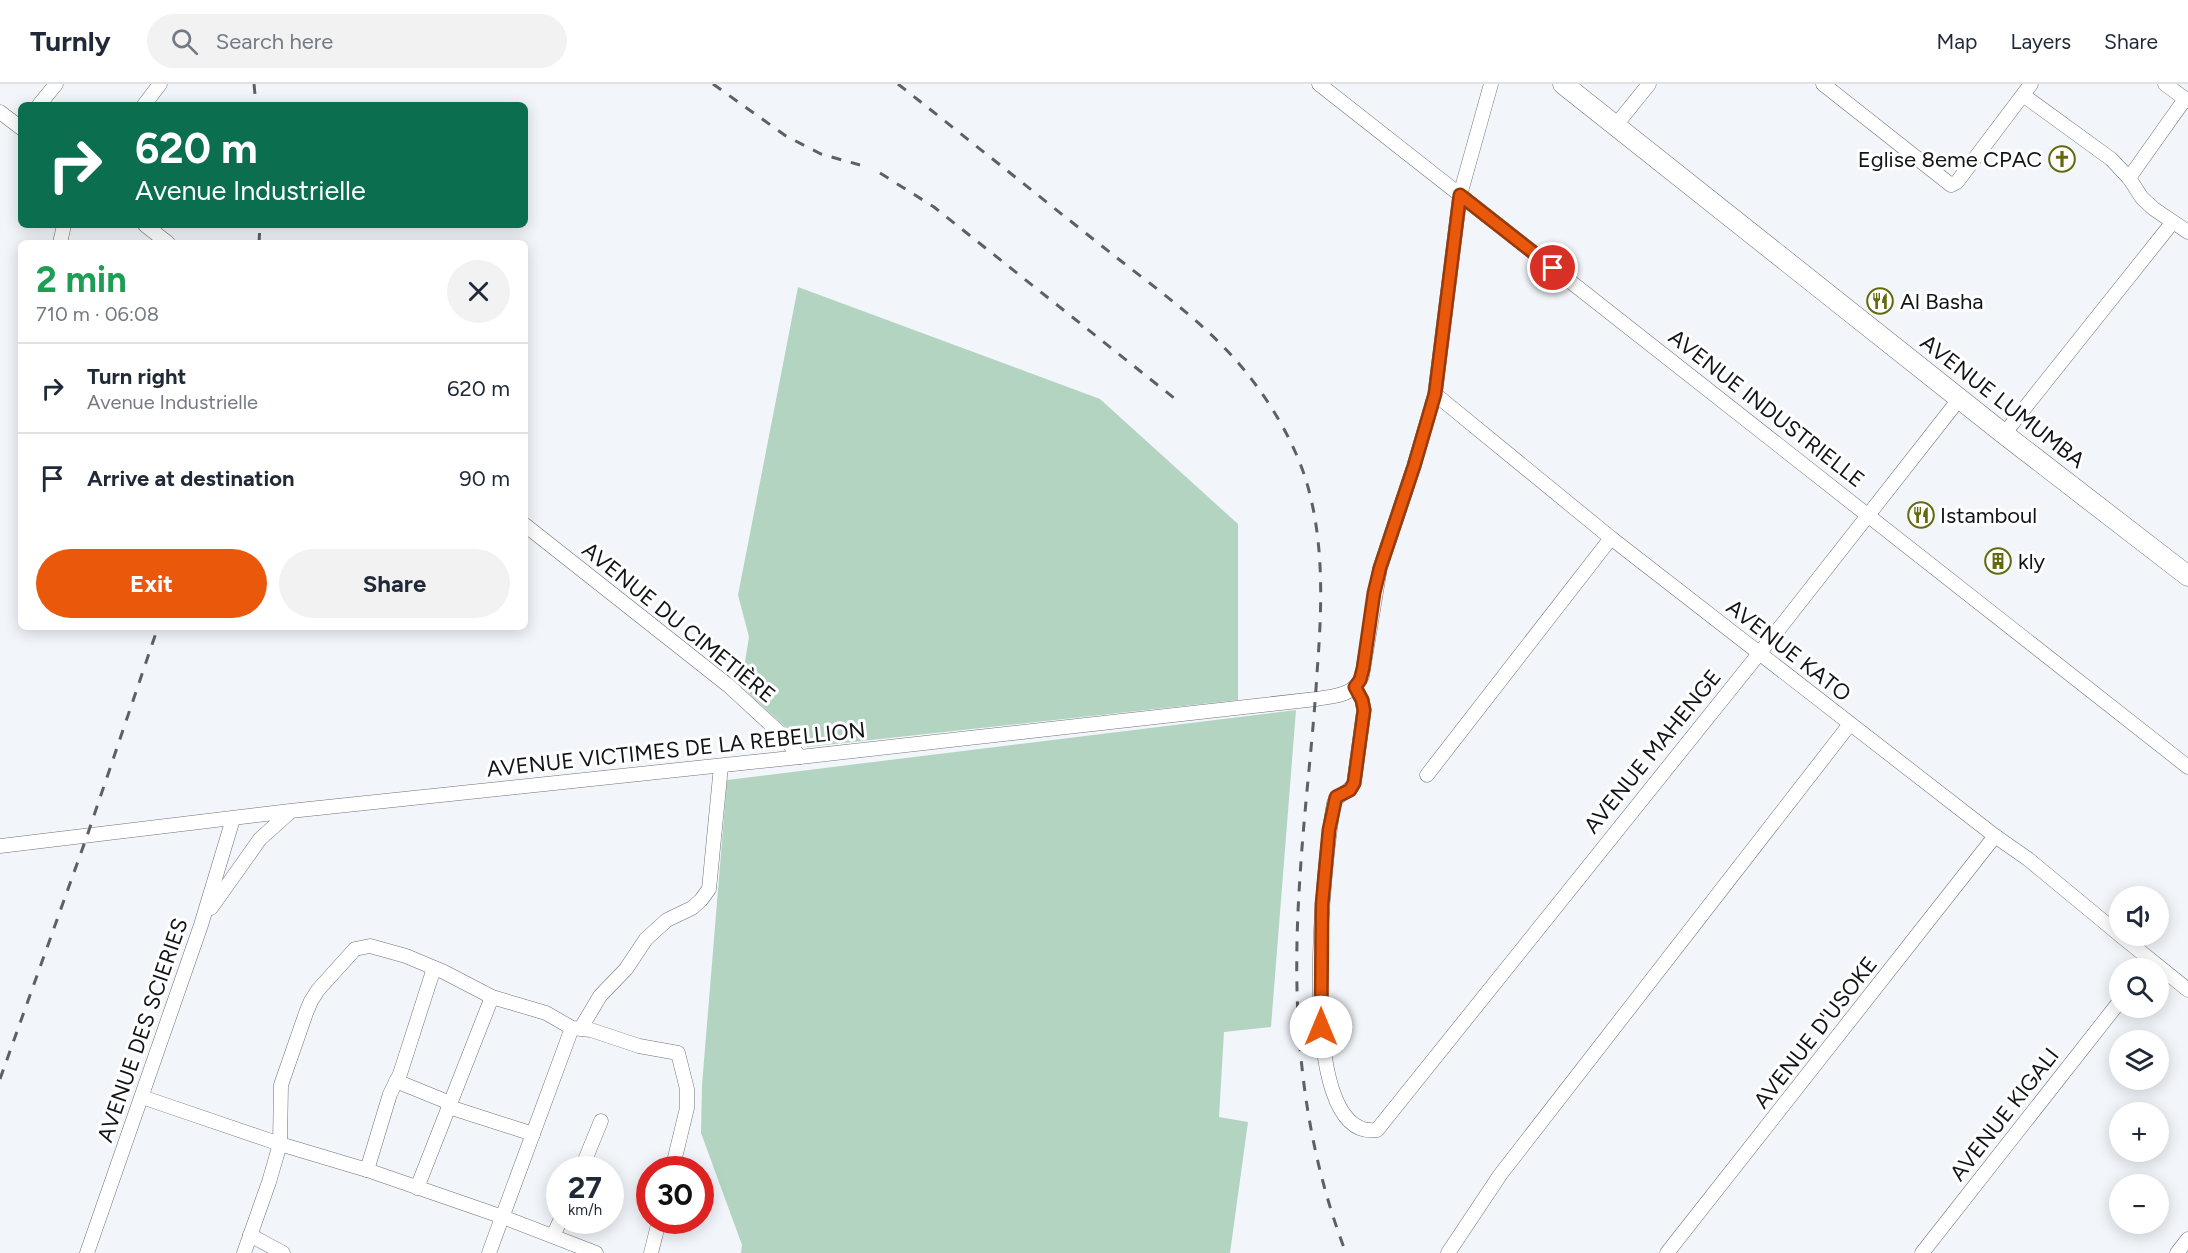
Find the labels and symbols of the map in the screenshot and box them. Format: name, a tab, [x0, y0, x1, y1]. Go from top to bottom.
church icon: Eglise 8eme CPAC	[2047, 144, 2077, 174]
place label: Eglise 8eme CPAC	[1858, 146, 2042, 173]
pin	[1527, 242, 1578, 293]
restaurant icon: Al Basha	[1865, 286, 1895, 316]
place label: Al Basha	[1900, 288, 1984, 315]
street label: AVENUE INDUSTRIELLE	[1663, 323, 1870, 493]
street label: AVENUE LUMUMBA	[1915, 329, 2090, 474]
restaurant icon: Istamboul	[1906, 500, 1936, 530]
place label: Istamboul	[1940, 502, 2037, 529]
street label: AVENUE DU CIMETIÈRE	[577, 536, 781, 709]
building icon: kly	[1983, 546, 2013, 576]
place label: kly	[2018, 548, 2046, 575]
street label: AVENUE KATO	[1721, 593, 1856, 707]
street label: AVENUE MAHENGE	[1578, 664, 1727, 839]
street label: AVENUE VICTIMES DE LA REBELLION	[485, 716, 867, 783]
street label: AVENUE DES SCIERIES	[91, 915, 193, 1146]
street label: AVENUE D'USOKE	[1748, 951, 1883, 1114]
position arrow	[1289, 995, 1353, 1059]
street label: AVENUE KIGALI	[1944, 1042, 2065, 1186]
speed limit sign: 30	[636, 1156, 714, 1234]

